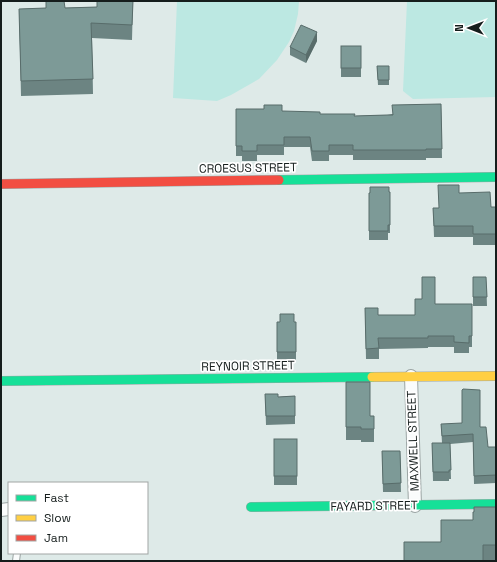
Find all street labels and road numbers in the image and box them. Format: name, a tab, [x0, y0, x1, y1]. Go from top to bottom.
street label: CROESUS STREET	[199, 159, 297, 177]
street label: REYNOIR STREET	[201, 357, 295, 375]
street label: MAXWELL STREET	[403, 390, 423, 492]
street label: FAYARD STREET	[330, 497, 418, 515]

